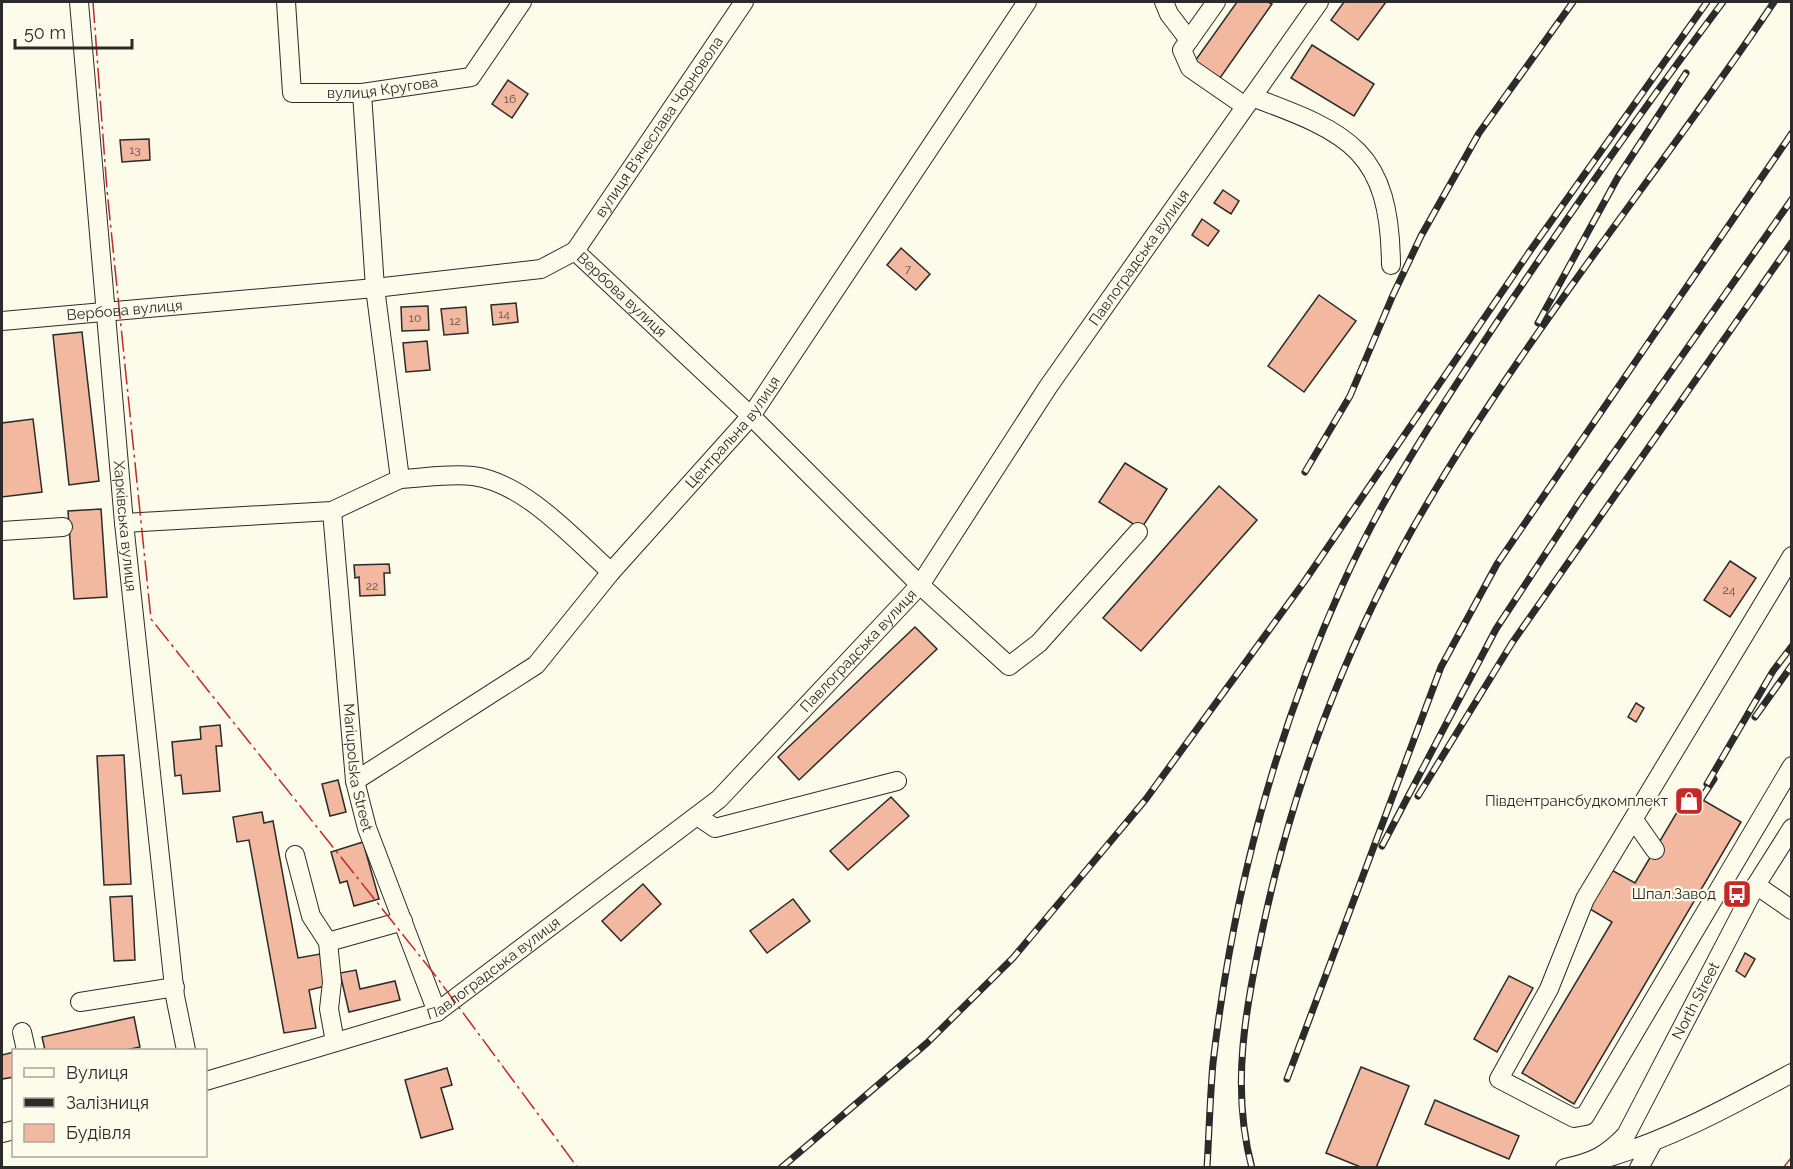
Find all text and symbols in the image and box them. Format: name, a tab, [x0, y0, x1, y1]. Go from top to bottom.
scale bar	[15, 12, 132, 50]
text: 50 m	[24, 22, 66, 43]
street label: вулиця В'ячеслава Чорновола	[591, 33, 727, 221]
street label: вулиця Кругова	[327, 73, 439, 102]
house number: 16	[504, 92, 516, 106]
house number: 13	[129, 143, 141, 157]
street label: Павлоградська вулиця	[1085, 186, 1193, 329]
street label: Вербова вулиця	[573, 248, 670, 341]
house number: 7	[905, 262, 912, 276]
street label: Вербова вулиця	[66, 296, 183, 324]
house number: 14	[498, 307, 510, 321]
house number: 10	[409, 311, 421, 325]
house number: 12	[449, 314, 461, 328]
street label: Центральна вулиця	[682, 373, 784, 492]
street label: Харківська вулиця	[110, 460, 140, 592]
house number: 22	[366, 579, 378, 593]
house number: 24	[1723, 583, 1736, 597]
street label: Павлоградська вулиця	[796, 585, 920, 716]
street label: Mariupolska Street	[339, 703, 377, 834]
shop icon: Південтрансбудкомплект	[1673, 785, 1705, 817]
place label: Південтрансбудкомплект	[1485, 792, 1668, 810]
bus stop icon: Шпал.Завод	[1721, 878, 1753, 910]
place label: Шпал.Завод	[1632, 885, 1716, 903]
street label: Павлоградська вулиця	[425, 913, 564, 1024]
street label: North Street	[1668, 959, 1723, 1043]
legend	[12, 1049, 207, 1157]
text: Вулиця	[66, 1062, 128, 1083]
text: Залізниця	[66, 1092, 149, 1113]
text: Будівля	[66, 1122, 131, 1143]

